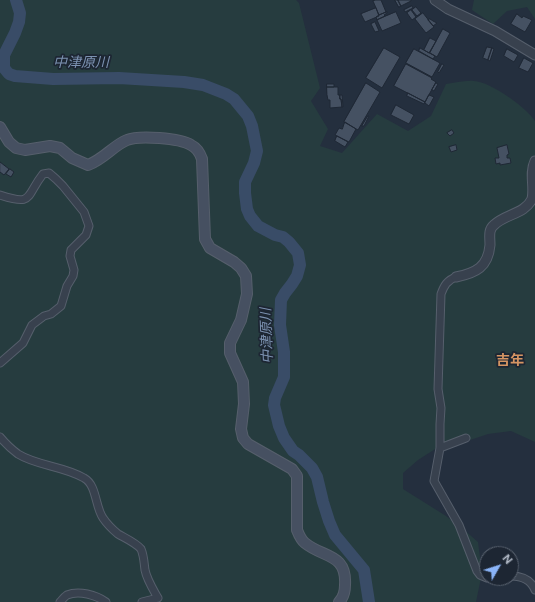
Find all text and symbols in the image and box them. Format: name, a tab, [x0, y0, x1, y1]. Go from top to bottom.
water label: 中津原川	[53, 55, 109, 71]
water label: 中津原川	[258, 308, 276, 364]
district label: 吉年	[496, 353, 524, 369]
north arrow	[479, 546, 519, 586]
text: N	[500, 552, 515, 566]

